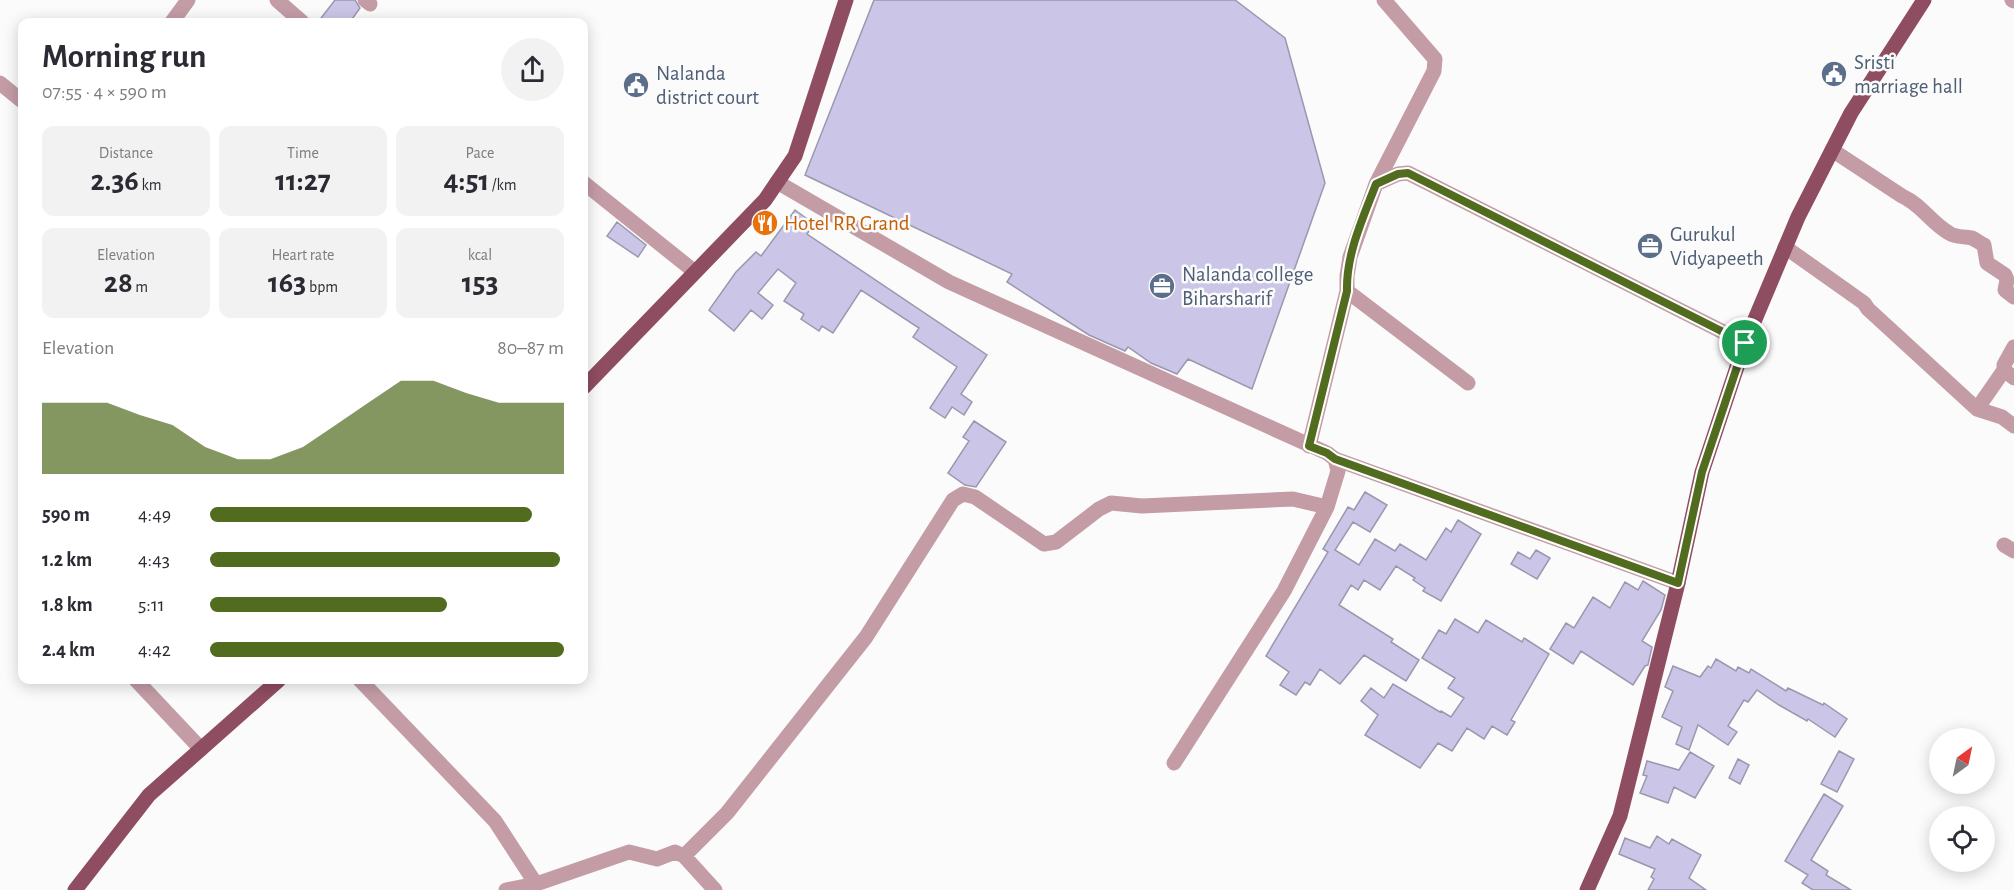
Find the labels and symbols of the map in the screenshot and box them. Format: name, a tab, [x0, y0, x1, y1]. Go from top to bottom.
place label: Sristi marriage hall	[1854, 52, 1963, 97]
public building icon: Sristi marriage hall	[1819, 59, 1849, 89]
place label: Nalanda district court	[656, 63, 759, 108]
public building icon: Nalanda district court	[621, 70, 651, 100]
restaurant icon: Hotel RR Grand	[750, 208, 780, 238]
place label: Hotel RR Grand	[784, 213, 910, 234]
place label: Gurukul Vidyapeeth	[1670, 224, 1764, 269]
office icon: Gurukul Vidyapeeth	[1635, 231, 1665, 261]
place label: Nalanda college Biharsharif	[1182, 264, 1313, 309]
office icon: Nalanda college Biharsharif	[1147, 271, 1177, 301]
pin	[1719, 317, 1770, 368]
north arrow	[1929, 728, 1995, 794]

